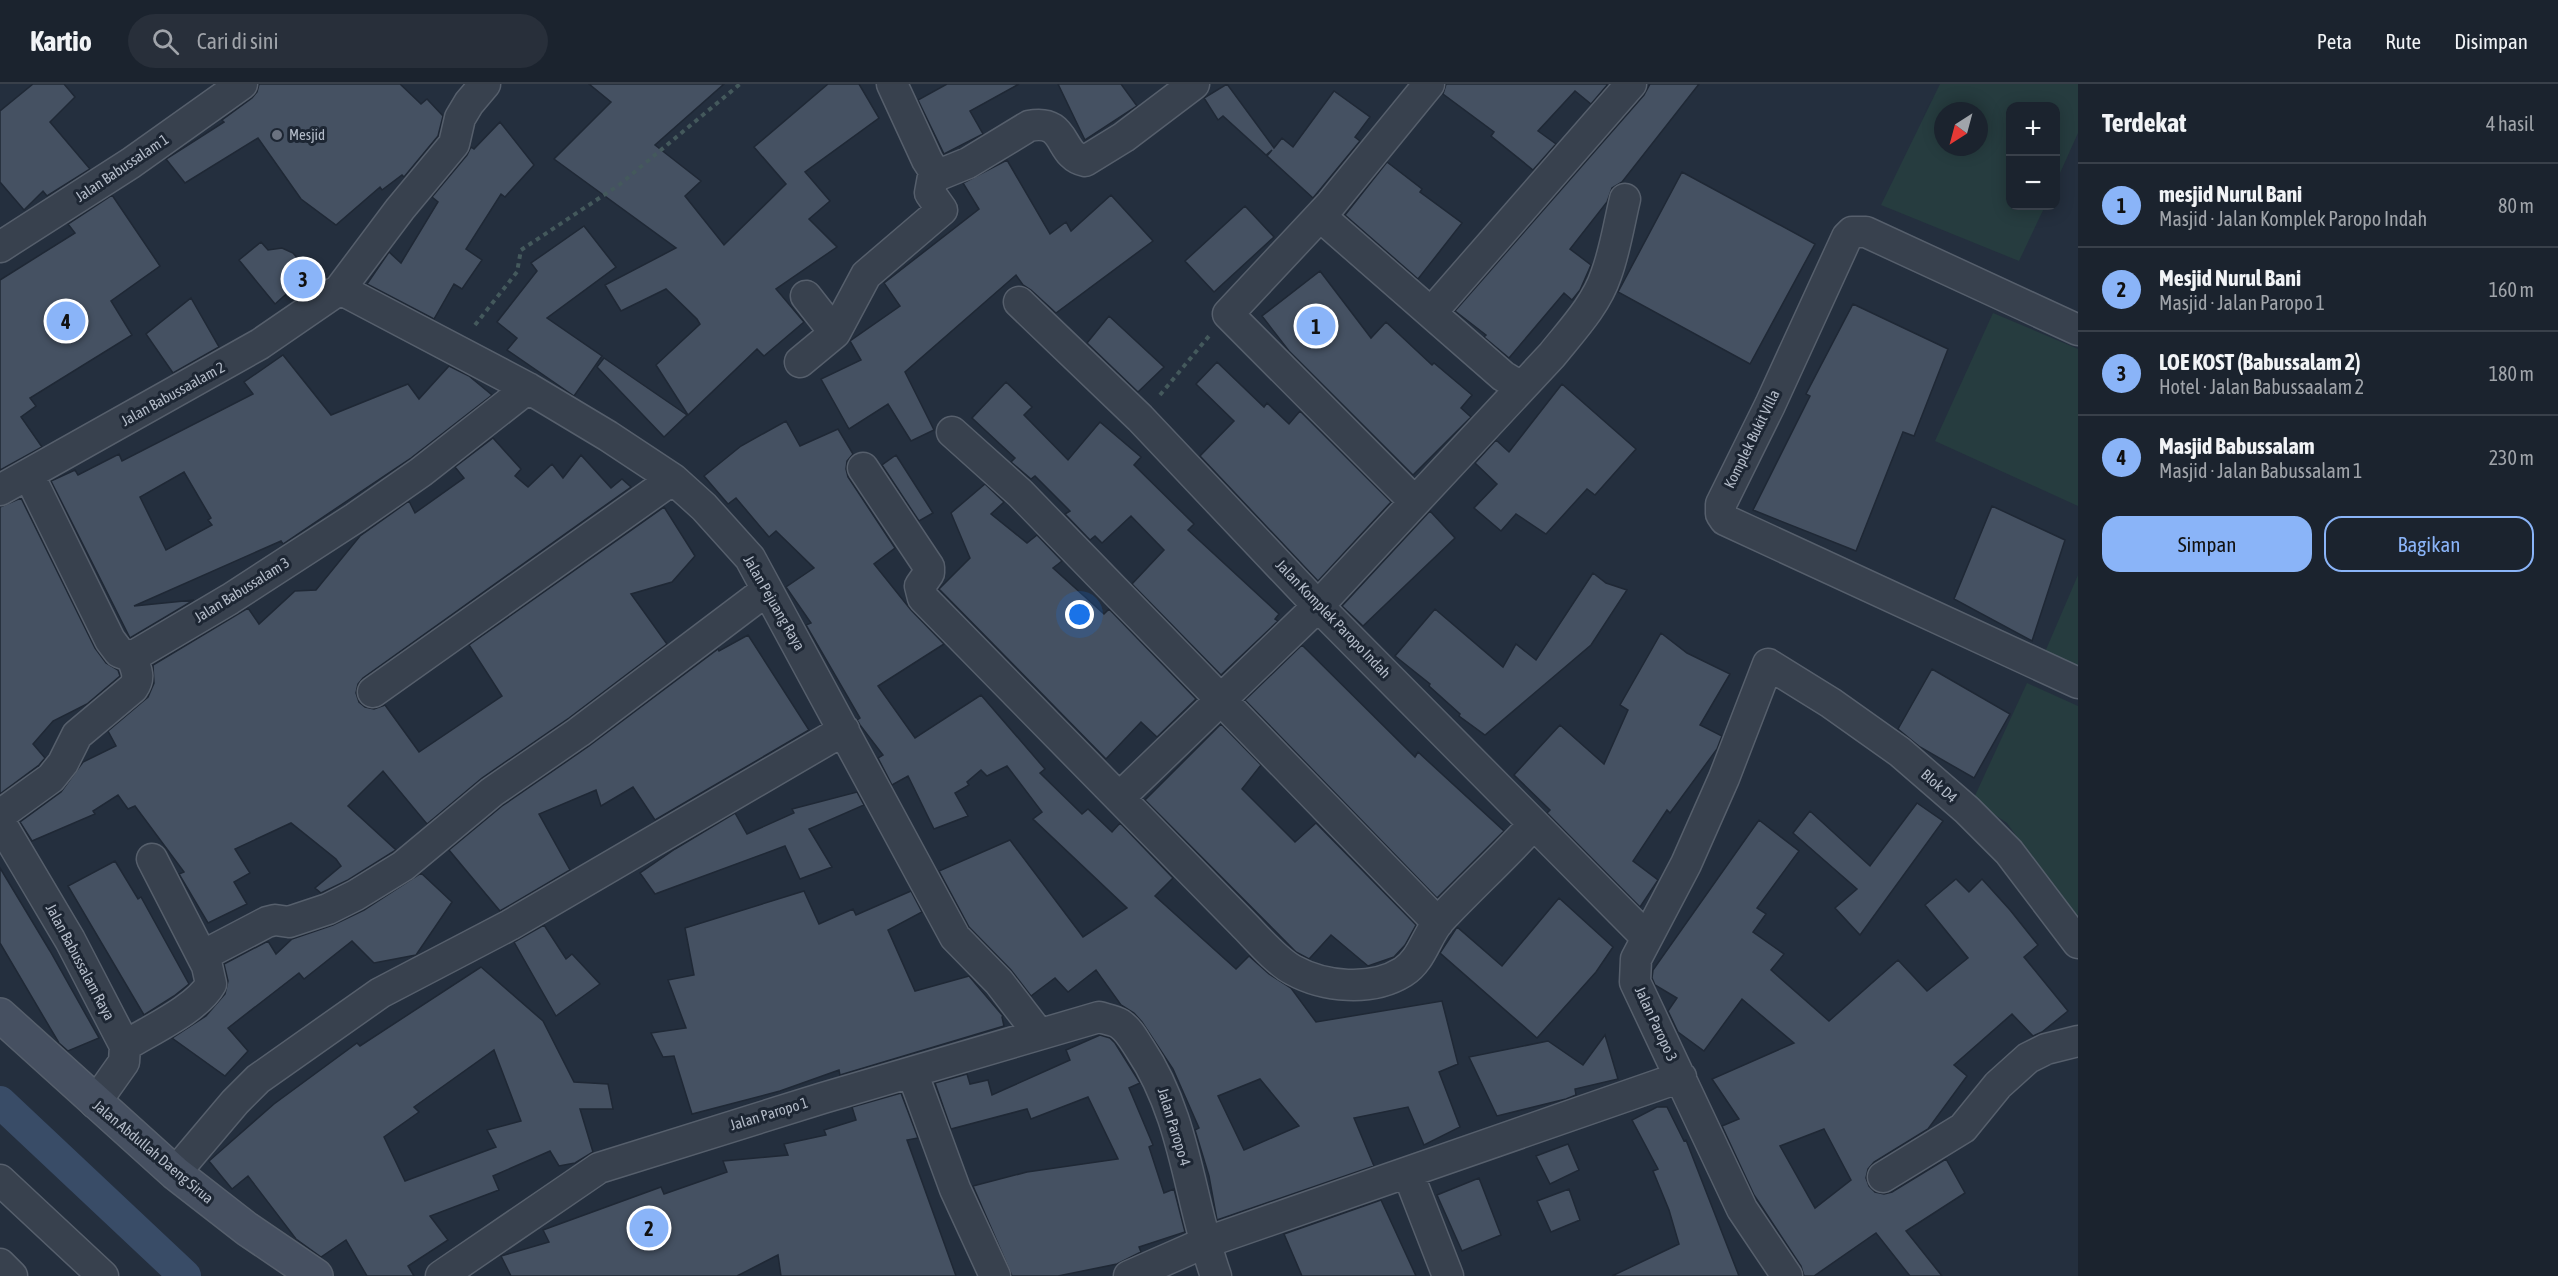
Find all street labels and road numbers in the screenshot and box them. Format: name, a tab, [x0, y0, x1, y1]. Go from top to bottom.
street label: Jalan Babussalam 1	[72, 130, 172, 205]
street label: Jalan Babussaalam 2	[118, 358, 228, 429]
street label: Komplek Bukit Villa	[1720, 387, 1783, 491]
street label: Jalan Pejuang Raya	[740, 552, 809, 653]
street label: Jalan Babussalam 3	[191, 554, 292, 626]
street label: Jalan Komplek Paropo Indah	[1273, 556, 1394, 681]
street label: Blok D4	[1918, 765, 1961, 806]
street label: Jalan Babussalam Raya	[43, 901, 118, 1023]
street label: Jalan Paropo 3	[1632, 984, 1681, 1064]
street label: Jalan Paropo 4	[1155, 1086, 1194, 1168]
street label: Jalan Paropo 1	[728, 1094, 810, 1133]
street label: Jalan Abdullah Daeng Sirua	[90, 1096, 217, 1207]

